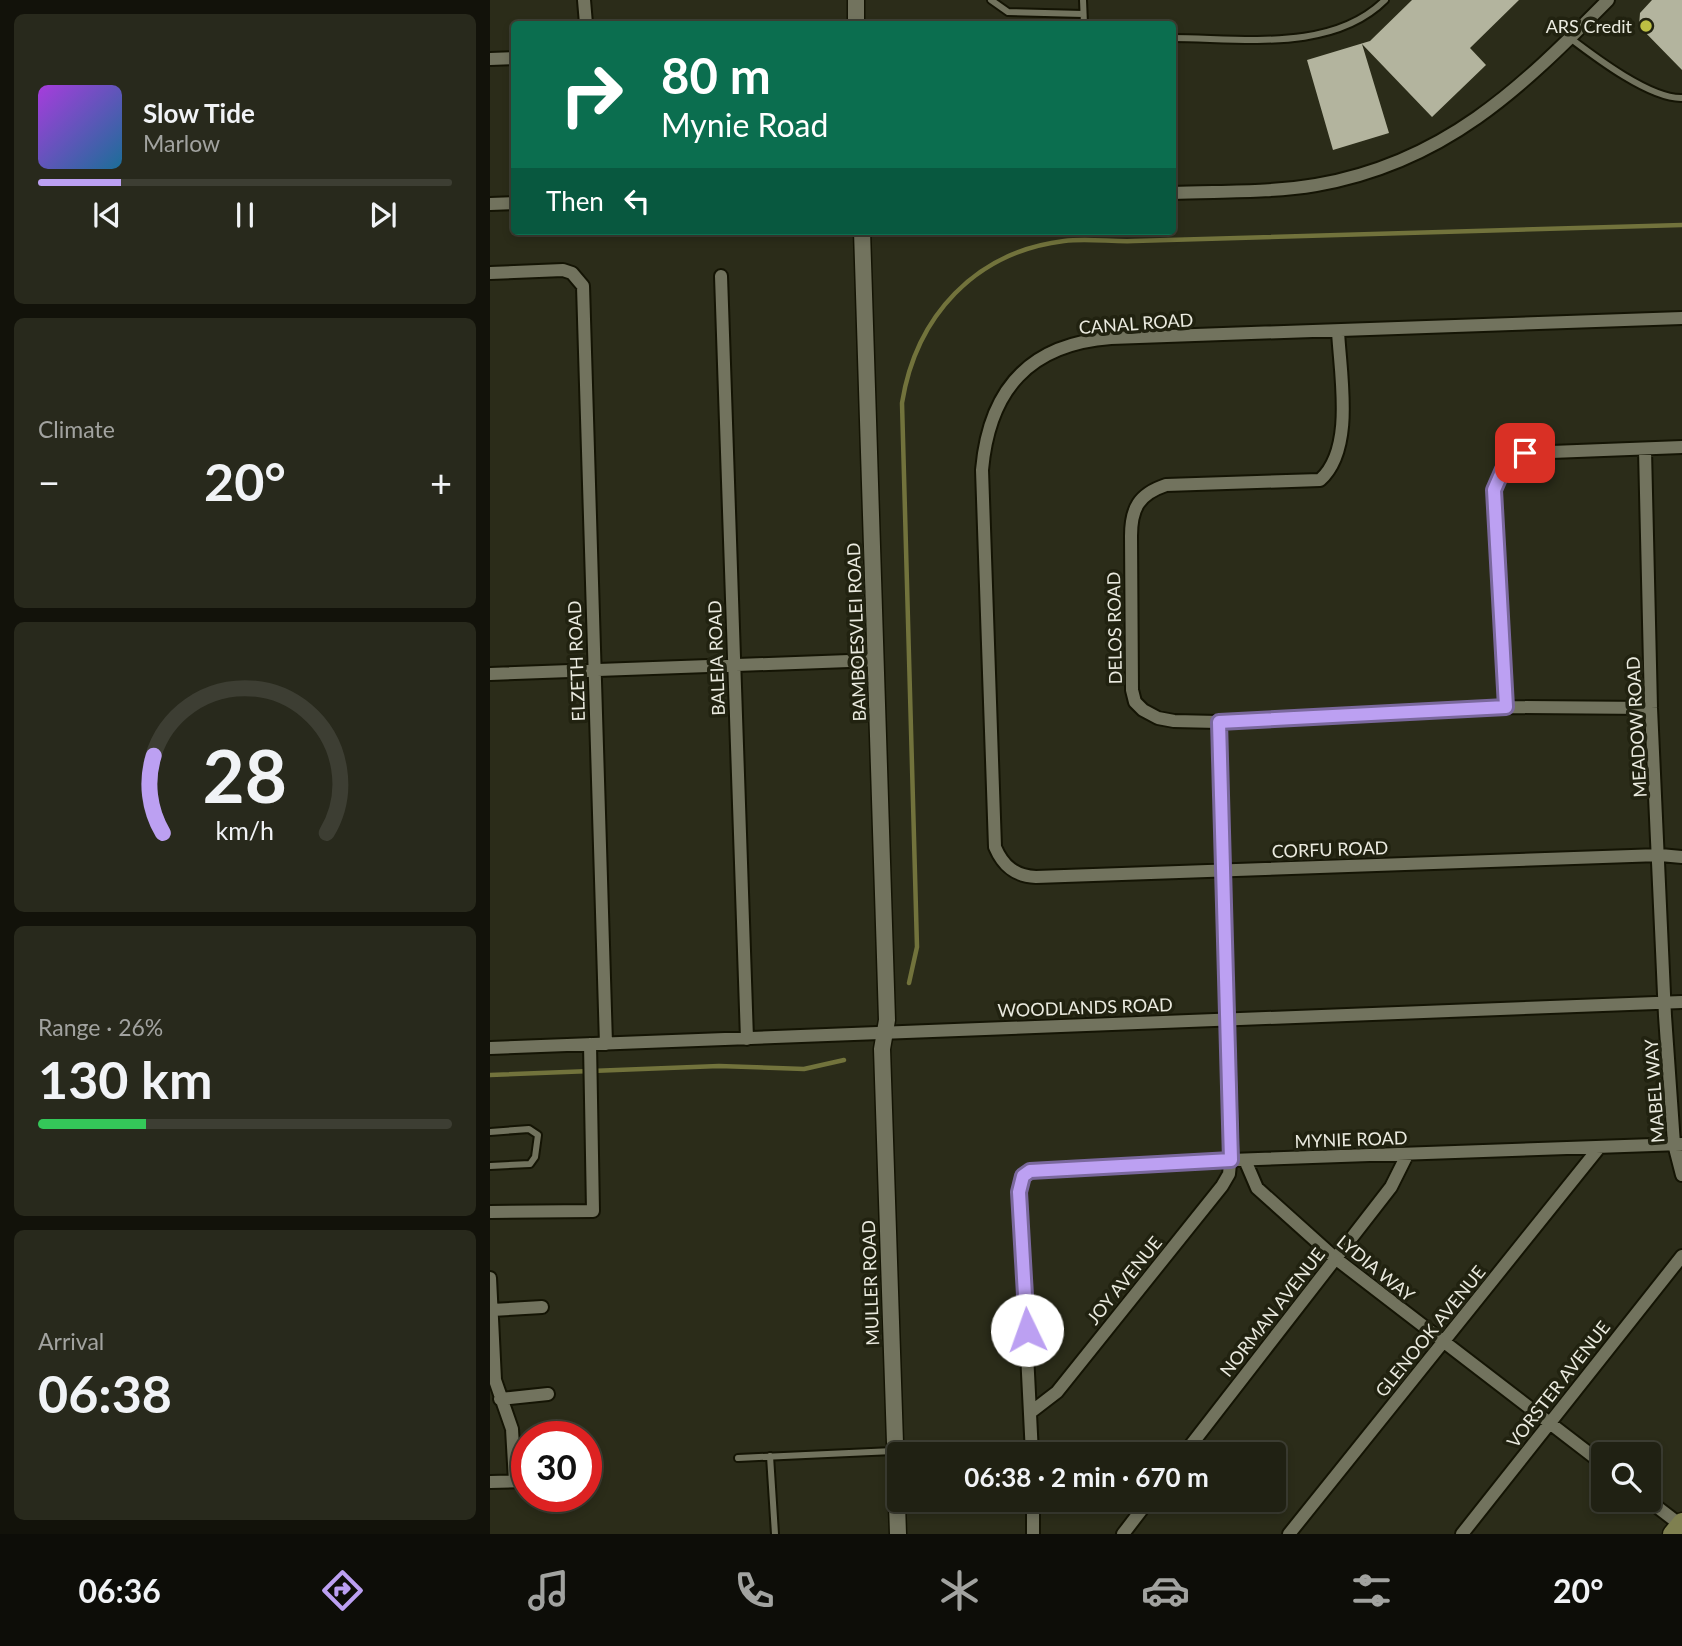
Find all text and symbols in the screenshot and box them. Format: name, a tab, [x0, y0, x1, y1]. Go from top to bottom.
place label: ARS Credit	[1546, 15, 1633, 37]
marker: ARS Credit	[1638, 18, 1654, 34]
text: 80 m	[661, 46, 771, 104]
icon: right	[546, 49, 637, 140]
text: Slow Tide	[143, 97, 255, 129]
text: Mynie Road	[661, 105, 828, 144]
text: Marlow	[143, 129, 220, 157]
icon: left	[618, 182, 656, 220]
text: Then	[546, 185, 604, 217]
icon: previous	[88, 196, 126, 234]
icon: pause	[226, 196, 264, 234]
icon: next	[364, 196, 402, 234]
street label: CANAL ROAD	[1078, 308, 1194, 338]
text: Climate	[38, 415, 115, 443]
pin	[1495, 423, 1555, 483]
icon: arrive	[1506, 434, 1544, 472]
text: 20°	[204, 450, 286, 512]
text: −	[38, 459, 60, 505]
text: +	[430, 459, 452, 505]
street label: BAMBOESVLEI ROAD	[842, 542, 870, 722]
street label: DELOS ROAD	[1102, 572, 1126, 684]
street label: ELZETH ROAD	[563, 600, 589, 722]
street label: BALEIA ROAD	[703, 600, 729, 716]
street label: MEADOW ROAD	[1621, 656, 1651, 798]
text: 28	[203, 731, 287, 819]
text: km/h	[216, 815, 274, 845]
street label: CORFU ROAD	[1271, 836, 1389, 862]
street label: WOODLANDS ROAD	[997, 993, 1173, 1021]
text: Range · 26%	[38, 1013, 163, 1041]
street label: MABEL WAY	[1639, 1038, 1669, 1144]
text: 130 km	[38, 1048, 212, 1110]
street label: MYNIE ROAD	[1294, 1126, 1408, 1152]
street label: MULLER ROAD	[857, 1220, 883, 1346]
street label: LYDIA WAY	[1333, 1230, 1420, 1306]
street label: JOY AVENUE	[1082, 1231, 1166, 1329]
street label: NORMAN AVENUE	[1215, 1243, 1329, 1381]
street label: GLENOOK AVENUE	[1370, 1261, 1490, 1401]
position arrow	[990, 1293, 1064, 1367]
street label: VORSTER AVENUE	[1502, 1316, 1614, 1452]
text: Arrival	[38, 1327, 104, 1355]
text: 06:38	[38, 1362, 172, 1424]
speed limit sign: 30	[511, 1421, 602, 1512]
map controls	[1591, 1442, 1661, 1512]
button: search	[1591, 1442, 1661, 1512]
text: 06:38 · 2 min · 670 m	[964, 1461, 1209, 1493]
icon: directions	[318, 1566, 367, 1615]
icon: music	[524, 1566, 573, 1615]
icon: phone	[730, 1566, 779, 1615]
icon: climate	[935, 1566, 984, 1615]
icon: car	[1141, 1566, 1190, 1615]
icon: filters	[1347, 1566, 1396, 1615]
text: 06:36	[78, 1571, 161, 1610]
text: 20°	[1553, 1571, 1603, 1610]

